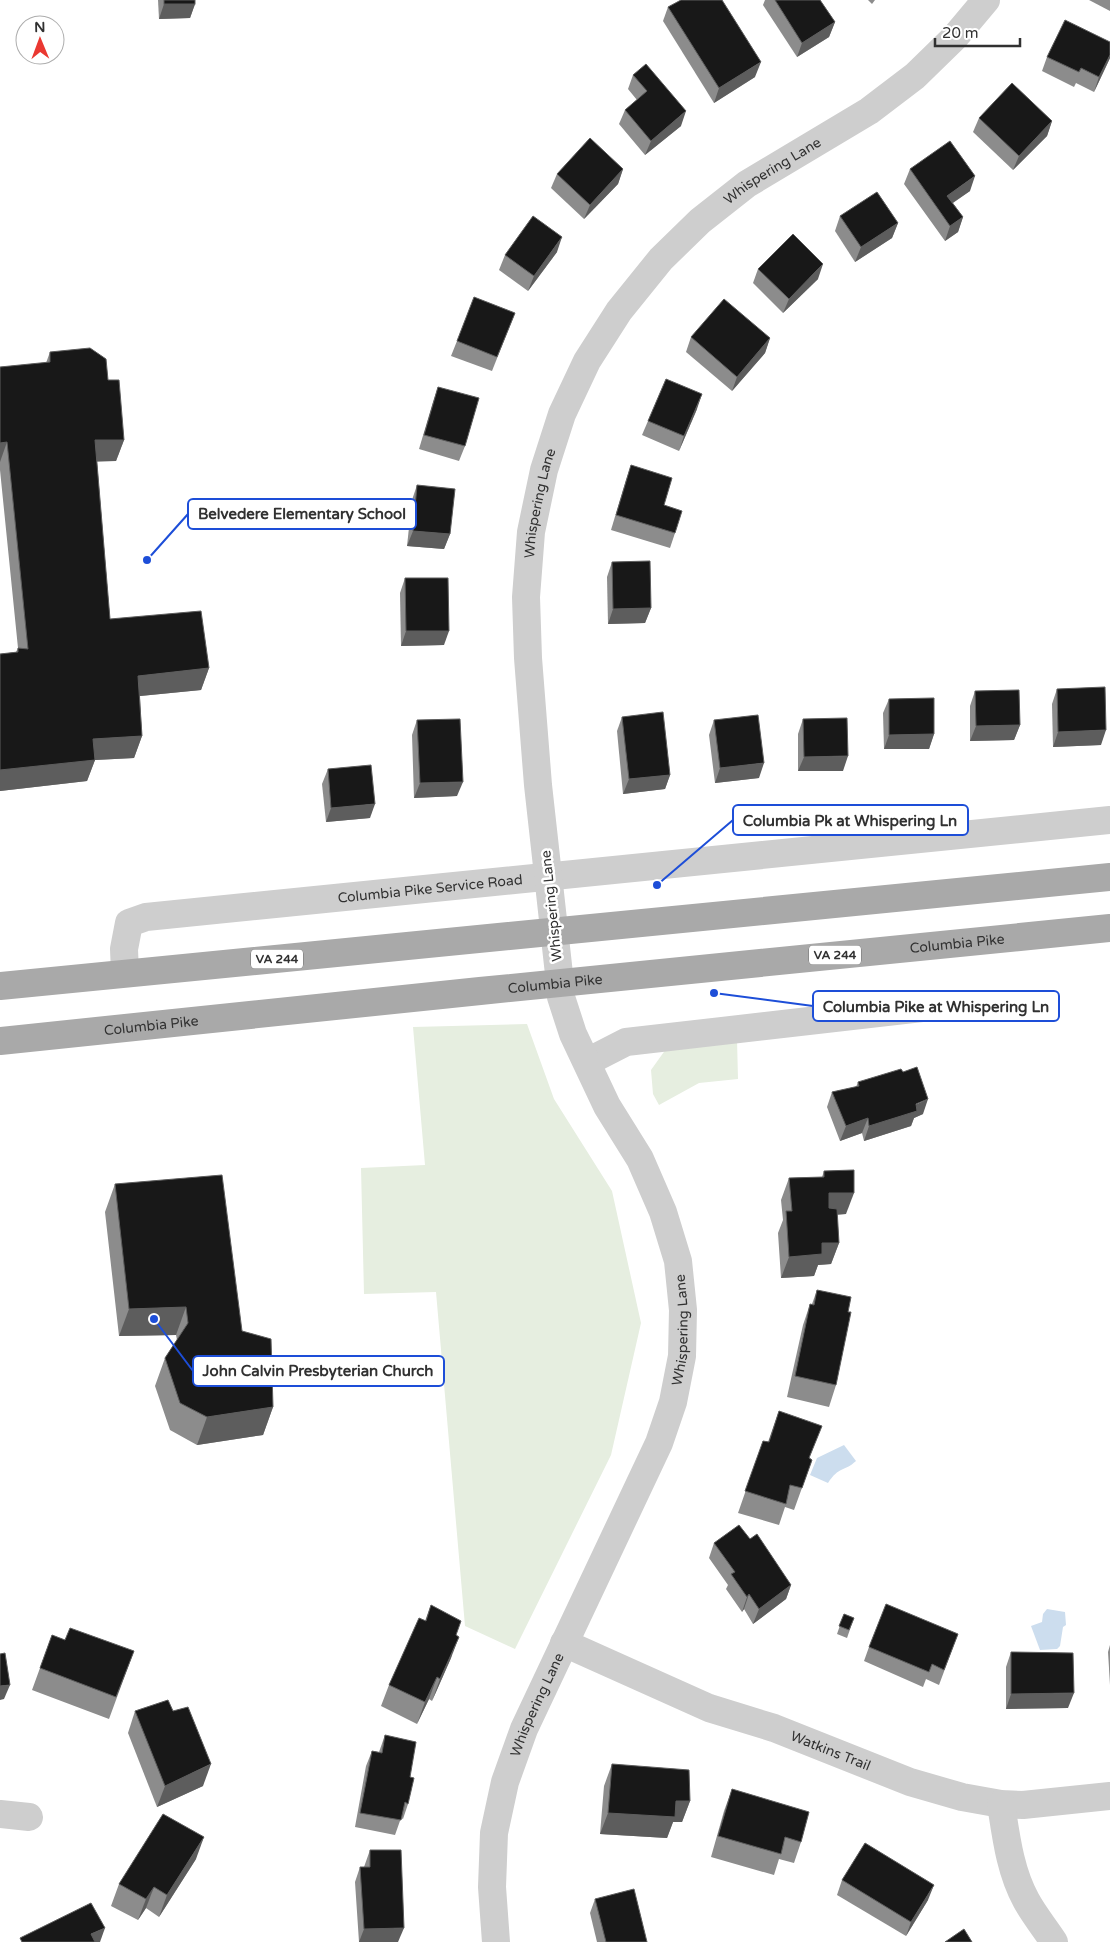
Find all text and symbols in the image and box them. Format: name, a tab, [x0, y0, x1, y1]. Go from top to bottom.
north arrow	[15, 15, 65, 65]
scale bar	[935, 15, 1020, 47]
text: N	[34, 19, 46, 36]
text: 20 m	[942, 24, 979, 42]
street label: Whispering Lane	[720, 134, 824, 208]
street label: Whispering Lane	[521, 446, 559, 559]
callout: Belvedere Elementary School	[188, 499, 416, 529]
text: Belvedere Elementary School	[198, 505, 406, 524]
callout: Columbia Pk at Whispering Ln	[733, 805, 968, 835]
text: Columbia Pk at Whispering Ln	[743, 812, 957, 831]
street label: Whispering Lane	[537, 849, 566, 962]
street label: Columbia Pike Service Road	[337, 871, 523, 907]
street label: Columbia Pike	[909, 931, 1005, 957]
road number: VA 244	[809, 946, 861, 964]
road number: VA 244	[251, 950, 303, 969]
street label: Columbia Pike	[507, 971, 603, 997]
callout: Columbia Pike at Whispering Ln	[813, 991, 1059, 1021]
text: Columbia Pike at Whispering Ln	[823, 998, 1049, 1017]
street label: Columbia Pike	[103, 1012, 199, 1039]
street label: Whispering Lane	[668, 1273, 692, 1387]
callout: John Calvin Presbyterian Church	[193, 1356, 444, 1386]
text: John Calvin Presbyterian Church	[202, 1362, 433, 1381]
street label: Whispering Lane	[507, 1650, 568, 1759]
street label: Watkins Trail	[788, 1727, 873, 1775]

